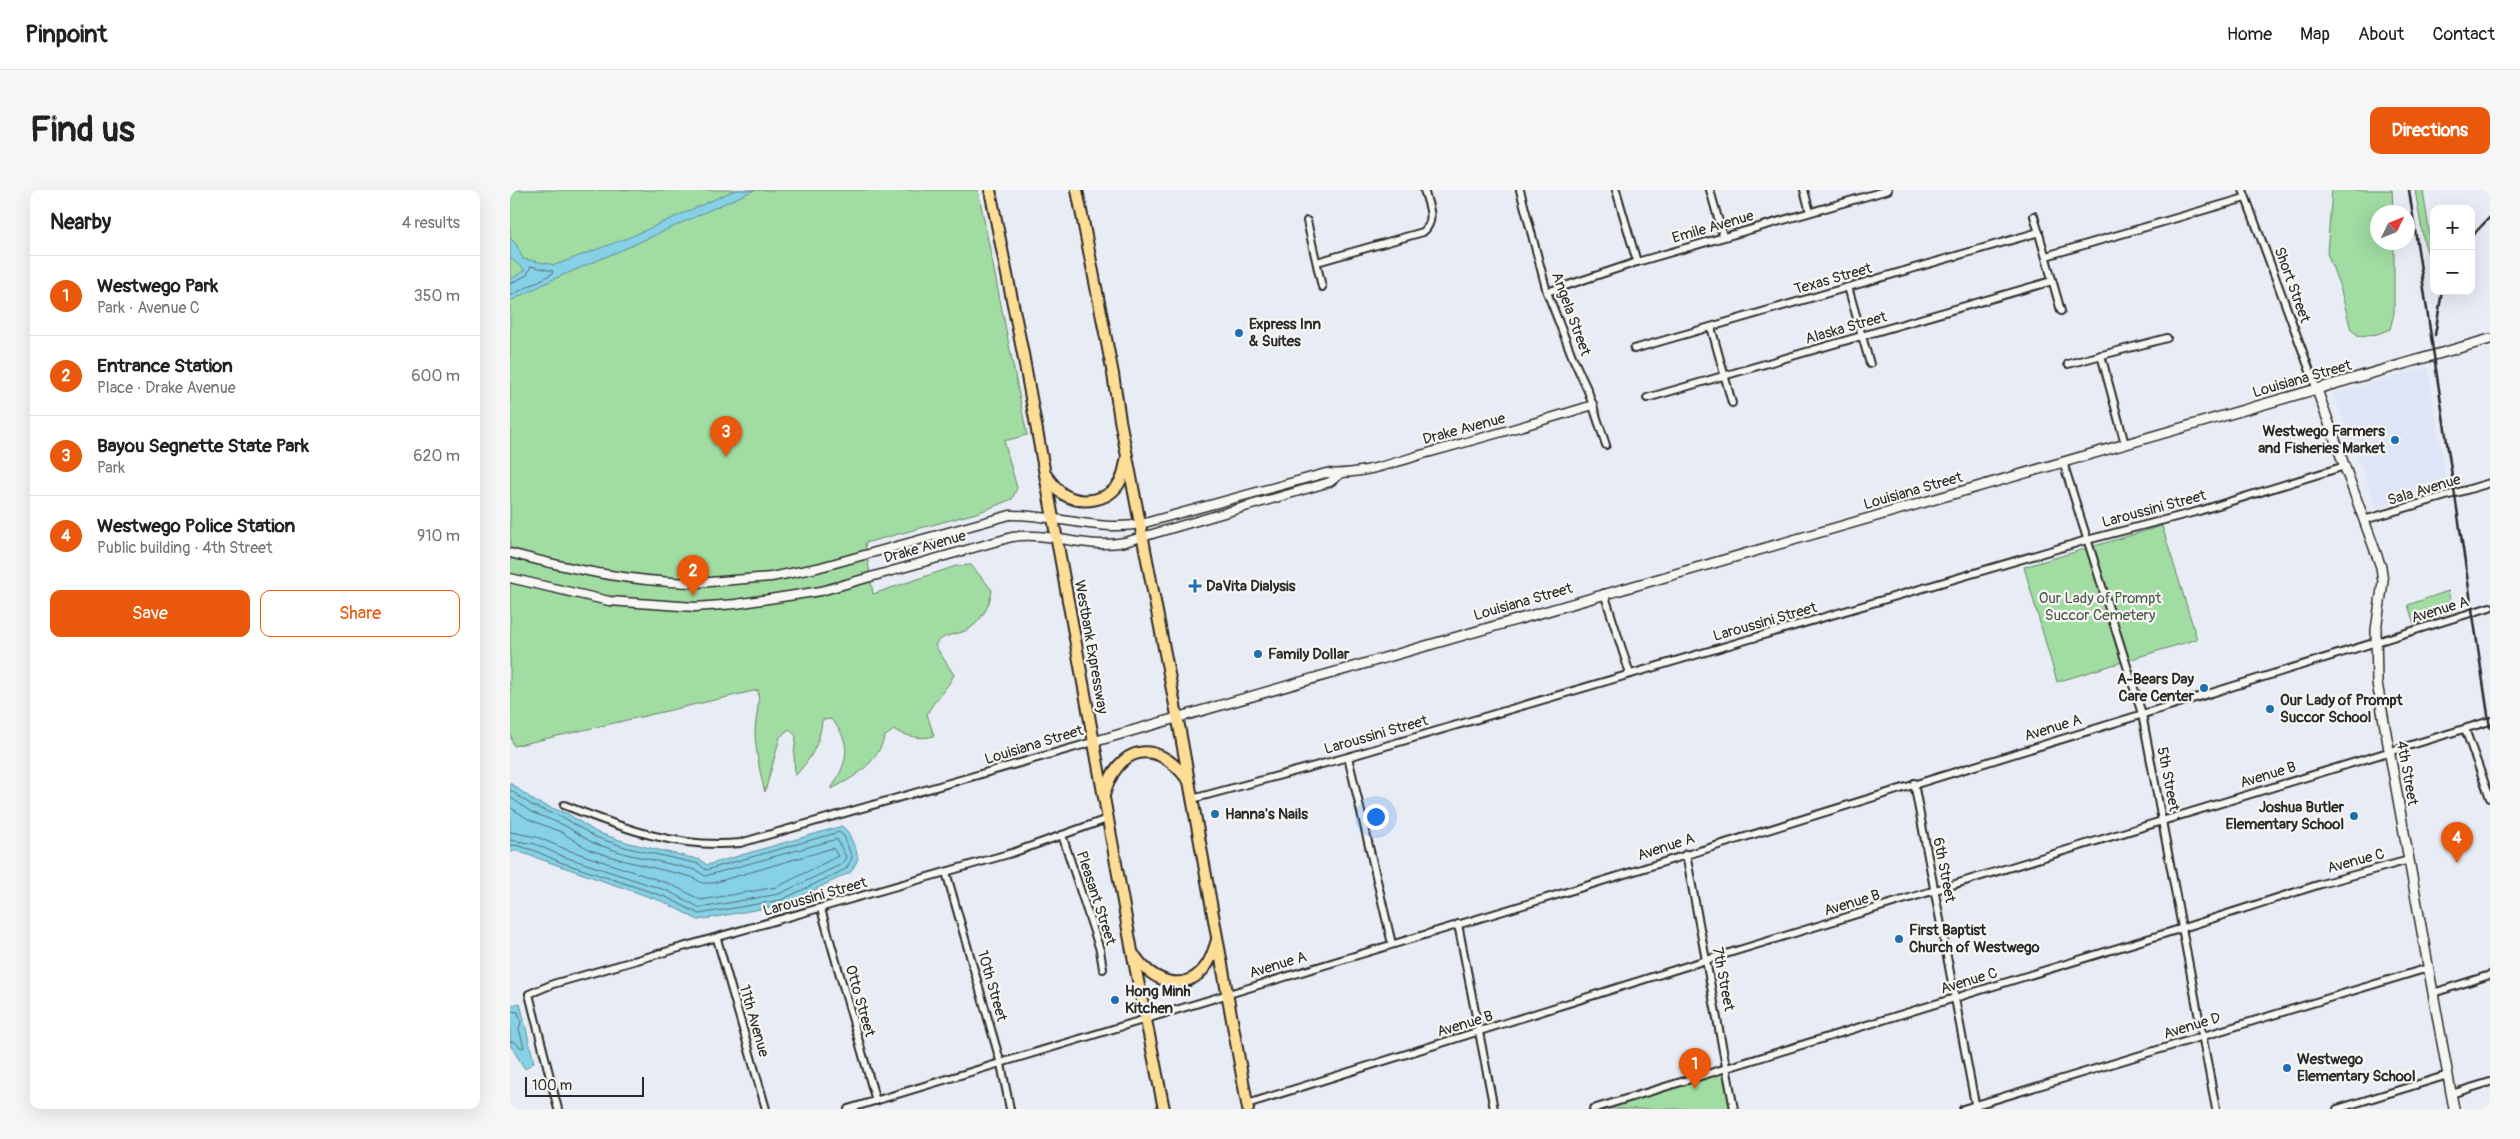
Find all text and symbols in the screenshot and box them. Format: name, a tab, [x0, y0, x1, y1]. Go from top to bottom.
text: Pinpoint	[25, 20, 107, 49]
text: Home	[2227, 23, 2272, 46]
text: Map	[2300, 23, 2330, 46]
text: About	[2358, 23, 2404, 46]
text: Contact	[2432, 23, 2495, 46]
button: Directions	[2370, 107, 2490, 154]
text: Find us	[30, 108, 135, 152]
north arrow	[2370, 205, 2415, 250]
map controls	[2430, 205, 2475, 295]
button: +	[2430, 205, 2475, 250]
street label: Emile Avenue	[1670, 206, 1757, 248]
text: Nearby	[50, 209, 111, 236]
text: 4 results	[402, 213, 460, 233]
street label: Short Street	[2270, 245, 2315, 326]
button: −	[2430, 250, 2475, 295]
street label: Texas Street	[1792, 259, 1875, 299]
street label: Angela Street	[1547, 270, 1595, 359]
text: Westwego Park	[97, 274, 218, 298]
text: 1	[63, 286, 69, 306]
text: 350 m	[414, 286, 460, 306]
text: Park · Avenue C	[97, 298, 200, 318]
street label: Alaska Street	[1803, 307, 1890, 349]
place label: Express Inn & Suites	[1249, 315, 1321, 351]
marker: Express Inn & Suites	[1233, 327, 1245, 339]
text: Entrance Station	[97, 354, 233, 378]
street label: Louisiana Street	[2250, 356, 2355, 402]
text: 2	[62, 366, 70, 386]
text: 600 m	[411, 366, 460, 386]
text: Place · Drake Avenue	[97, 378, 236, 398]
street label: Drake Avenue	[1421, 409, 1508, 449]
pin: 3	[710, 416, 742, 457]
place label: Westwego Farmers and Fisheries Market	[2258, 422, 2386, 458]
text: Bayou Segnette State Park	[97, 434, 309, 458]
marker: Westwego Farmers and Fisheries Market	[2389, 434, 2401, 446]
text: 3	[62, 446, 70, 466]
text: 620 m	[413, 446, 460, 466]
text: Park	[97, 458, 125, 478]
street label: Louisiana Street	[1861, 468, 1966, 514]
street label: Sala Avenue	[2385, 470, 2464, 510]
street label: Laroussini Street	[2100, 486, 2209, 532]
text: Westwego Police Station	[97, 514, 295, 538]
text: 4	[61, 526, 71, 546]
text: 910 m	[417, 526, 460, 546]
street label: Drake Avenue	[882, 526, 969, 568]
text: Public building · 4th Street	[97, 538, 272, 558]
pin: 2	[677, 555, 709, 596]
place label: DaVita Dialysis	[1206, 577, 1296, 596]
street label: Westbank Expressway	[1070, 578, 1112, 716]
marker: DaVita Dialysis	[1188, 579, 1202, 593]
street label: Louisiana Street	[1471, 579, 1576, 625]
park label: Our Lady of Prompt Succor Cemetery	[2039, 589, 2162, 625]
button: Save	[50, 590, 250, 637]
button: Share	[260, 590, 460, 637]
street label: Avenue A	[2409, 592, 2471, 628]
street label: Laroussini Street	[1711, 598, 1820, 646]
place label: Family Dollar	[1268, 645, 1350, 664]
marker: Family Dollar	[1252, 648, 1264, 660]
place label: A-Bears Day Care Center	[2117, 670, 2195, 706]
marker: A-Bears Day Care Center	[2198, 682, 2210, 694]
place label: Our Lady of Prompt Succor School	[2280, 691, 2404, 727]
marker: Our Lady of Prompt Succor School	[2264, 703, 2276, 715]
street label: Avenue A	[2022, 710, 2084, 746]
street label: Laroussini Street	[1322, 711, 1431, 759]
street label: Louisiana Street	[982, 721, 1086, 769]
street label: 4th Street	[2392, 739, 2422, 808]
street label: 5th Street	[2152, 745, 2184, 814]
street label: Avenue B	[2238, 757, 2298, 793]
place label: Joshua Butler Elementary School	[2226, 798, 2345, 834]
your location	[1363, 804, 1389, 830]
place label: Hanna's Nails	[1225, 805, 1308, 824]
marker: Hanna's Nails	[1209, 808, 1221, 820]
marker: Joshua Butler Elementary School	[2348, 810, 2360, 822]
pin: 4	[2441, 822, 2473, 863]
street label: Avenue A	[1635, 829, 1697, 865]
street label: 6th Street	[1928, 836, 1960, 905]
street label: Avenue C	[2325, 844, 2387, 878]
street label: Pleasant Street	[1072, 849, 1120, 948]
street label: Laroussini Street	[761, 873, 870, 921]
street label: Avenue B	[1822, 885, 1882, 921]
place label: First Baptist Church of Westwego	[1909, 921, 2040, 957]
marker: First Baptist Church of Westwego	[1893, 933, 1905, 945]
street label: 7th Street	[1707, 945, 1739, 1014]
street label: Avenue A	[1247, 947, 1309, 983]
street label: 10th Street	[973, 948, 1011, 1025]
street label: Otto Street	[841, 963, 880, 1040]
street label: Avenue C	[1938, 963, 2000, 999]
place label: Hong Minh Kitchen	[1125, 982, 1191, 1018]
street label: 11th Avenue	[735, 983, 774, 1060]
marker: Hong Minh Kitchen	[1109, 994, 1121, 1006]
street label: Avenue B	[1435, 1006, 1495, 1042]
street label: Avenue D	[2161, 1008, 2223, 1044]
pin: 1	[1679, 1048, 1711, 1089]
place label: Westwego Elementary School	[2297, 1050, 2416, 1086]
marker: Westwego Elementary School	[2281, 1062, 2293, 1074]
scale bar	[525, 1074, 644, 1097]
text: 100 m	[532, 1077, 572, 1094]

